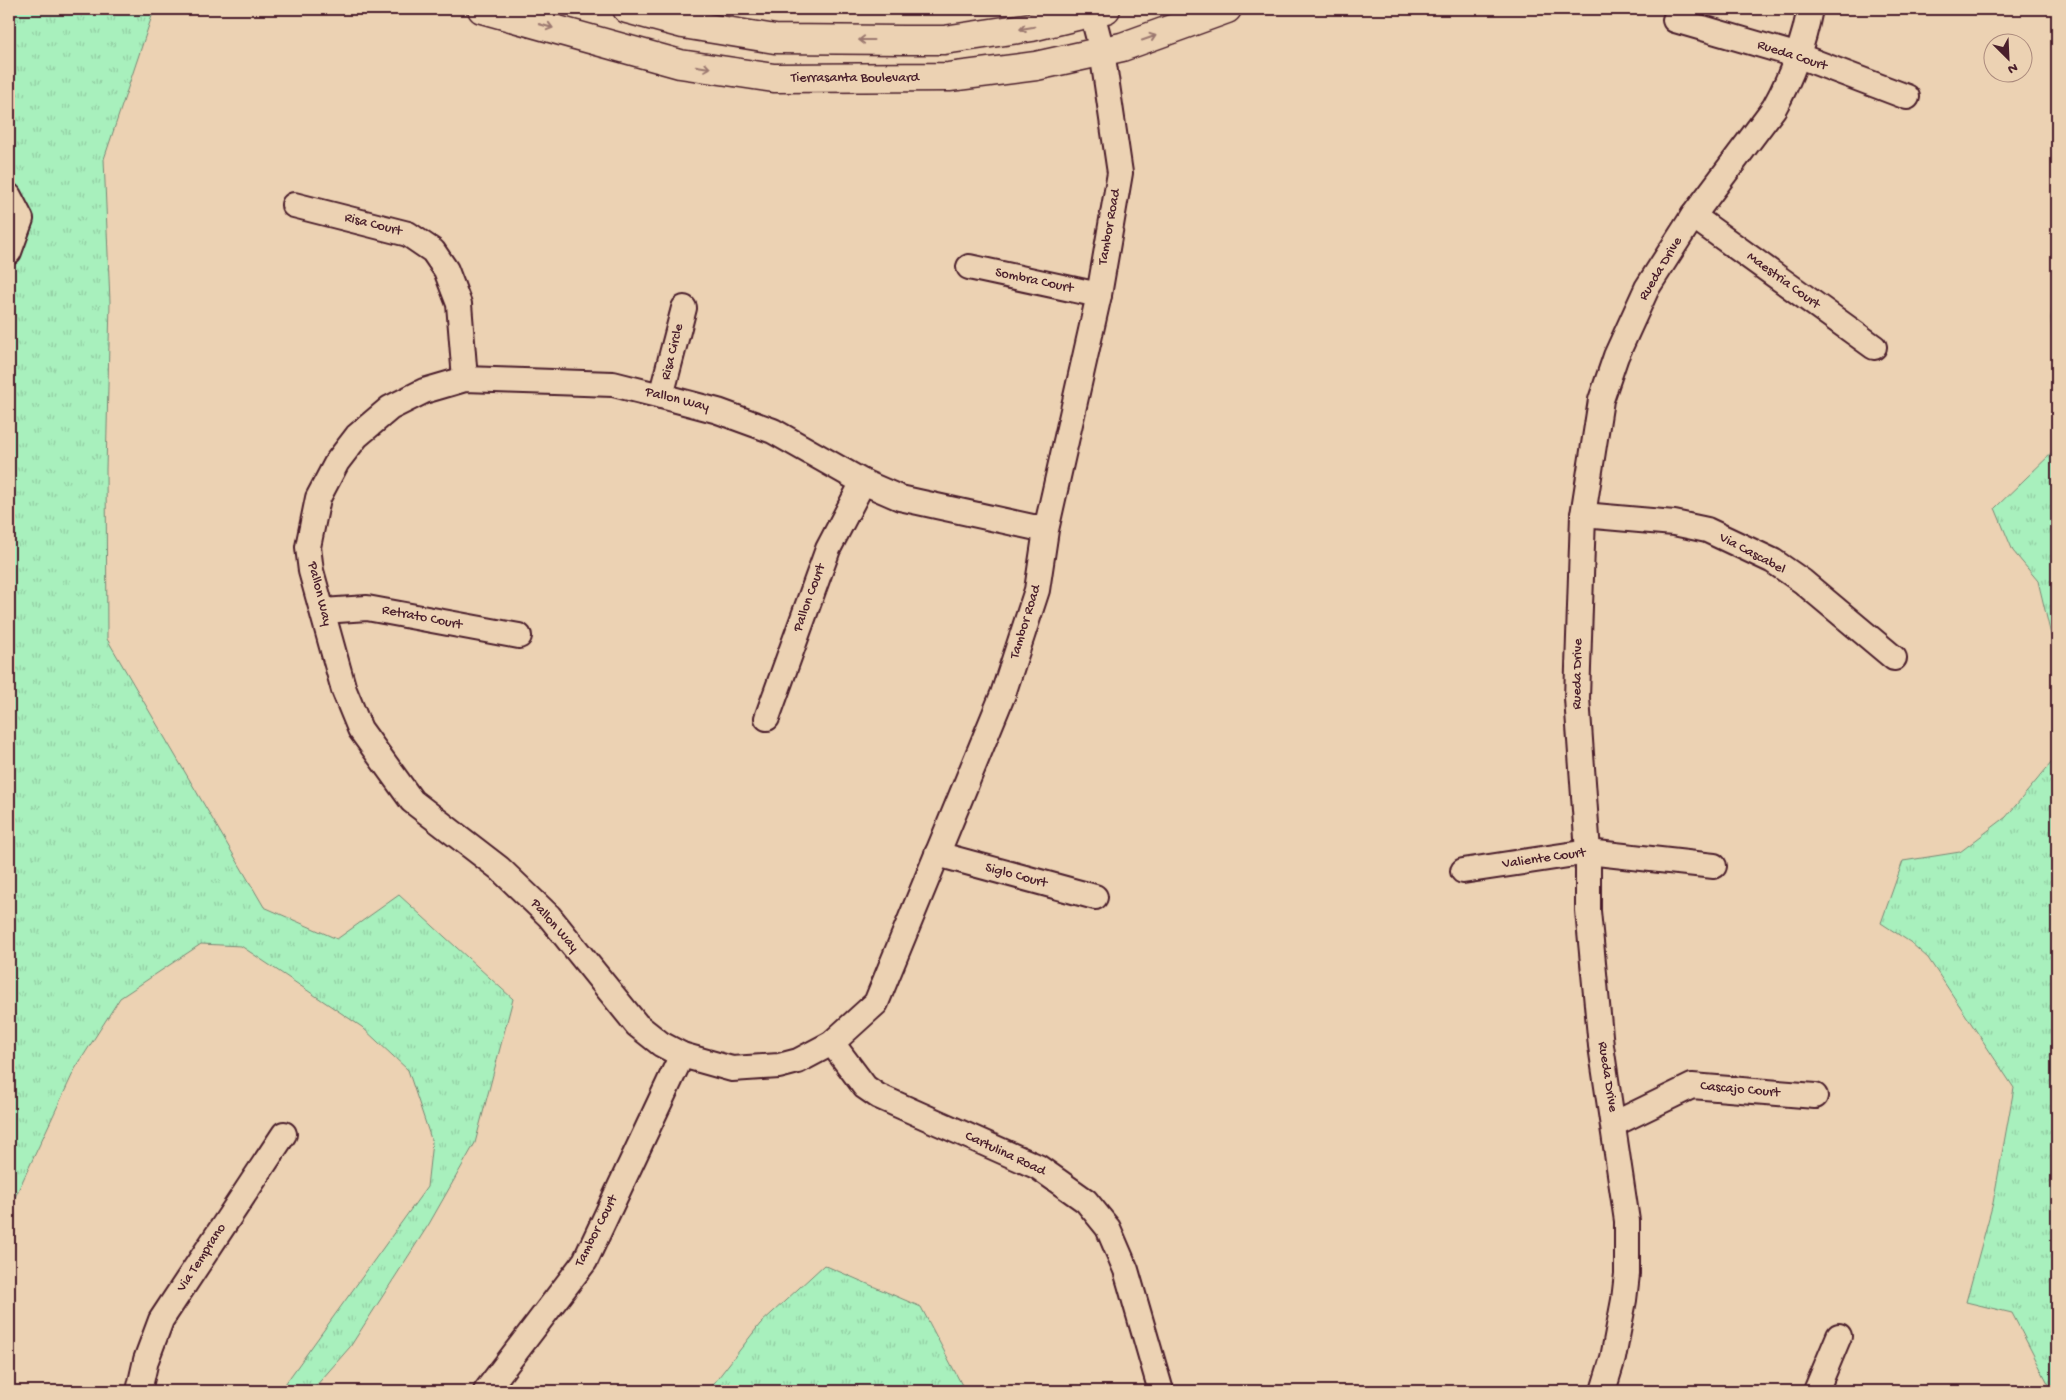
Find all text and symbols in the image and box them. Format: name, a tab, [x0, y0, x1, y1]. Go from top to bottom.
one-way arrow	[537, 22, 553, 32]
one-way arrow	[1020, 23, 1036, 33]
one-way arrow	[1140, 32, 1156, 42]
north arrow	[1984, 32, 2034, 82]
one-way arrow	[858, 35, 874, 45]
street label: Rueda Court	[1755, 37, 1830, 76]
text: N	[2005, 58, 2020, 77]
one-way arrow	[695, 62, 711, 72]
street label: Tierrasanta Boulevard	[790, 70, 921, 87]
street label: Tambor Road	[1095, 186, 1125, 267]
street label: Risa Court	[342, 210, 405, 241]
street label: Rueda Drive	[1635, 234, 1687, 304]
street label: Maestria Court	[1743, 249, 1824, 314]
street label: Sombra Court	[993, 264, 1076, 298]
street label: Risa Circle	[658, 321, 688, 382]
street label: Pallon Way	[642, 384, 711, 416]
street label: Via Cascabel	[1715, 529, 1788, 579]
street label: Pallon Way	[303, 559, 335, 628]
street label: Pallon Court	[790, 561, 831, 635]
street label: Tambor Road	[1006, 581, 1046, 662]
street label: Retrato Court	[380, 602, 465, 634]
street label: Rueda Drive	[1569, 638, 1587, 710]
street label: Valiente Court	[1500, 845, 1588, 873]
street label: Siglo Court	[983, 860, 1050, 893]
street label: Pallon Way	[525, 895, 582, 956]
street label: Rueda Drive	[1593, 1041, 1621, 1114]
street label: Cascajo Court	[1700, 1078, 1782, 1102]
street label: Cartulina Road	[962, 1128, 1050, 1181]
street label: Tambor Court	[571, 1191, 623, 1271]
street label: Via Temprano	[173, 1221, 230, 1296]

